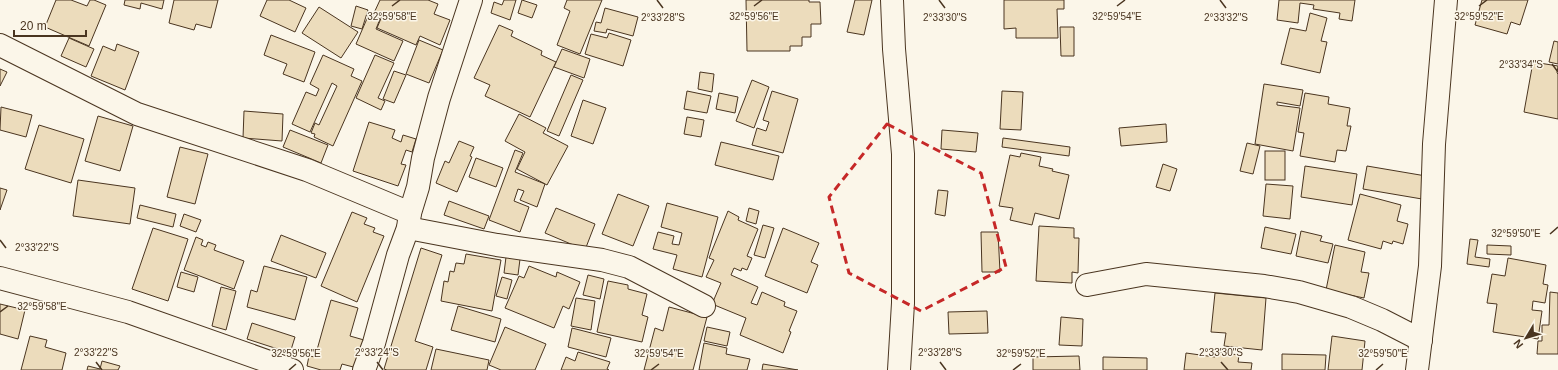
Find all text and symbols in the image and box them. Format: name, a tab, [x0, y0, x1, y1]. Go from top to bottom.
text: 32°59'58"E	[367, 11, 417, 22]
text: 32°59'56"E	[729, 11, 779, 22]
text: 32°59'54"E	[1092, 11, 1142, 22]
text: 32°59'52"E	[1454, 11, 1504, 22]
scale bar	[14, 12, 86, 38]
text: 2°33'28"S	[641, 12, 685, 23]
text: 2°33'30"S	[923, 12, 967, 23]
text: 2°33'32"S	[1204, 12, 1248, 23]
text: 20 m	[20, 19, 47, 33]
text: 2°33'34"S	[1499, 59, 1543, 70]
text: 32°59'50"E	[1491, 228, 1541, 239]
text: 2°33'22"S	[15, 242, 59, 253]
text: 32°59'58"E	[17, 301, 67, 312]
north arrow	[1506, 318, 1546, 358]
text: N	[1511, 337, 1525, 351]
text: 2°33'22"S	[74, 347, 118, 358]
text: 2°33'24"S	[355, 347, 399, 358]
text: 2°33'28"S	[918, 347, 962, 358]
text: 2°33'30"S	[1199, 347, 1243, 358]
text: 32°59'56"E	[271, 348, 321, 359]
text: 32°59'54"E	[634, 348, 684, 359]
text: 32°59'52"E	[996, 348, 1046, 359]
text: 32°59'50"E	[1358, 348, 1408, 359]

